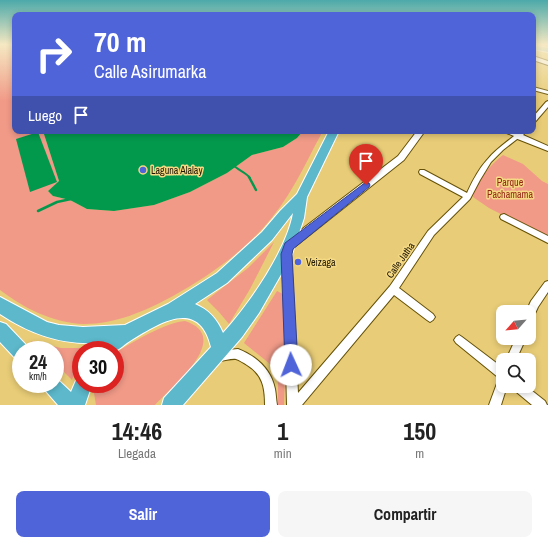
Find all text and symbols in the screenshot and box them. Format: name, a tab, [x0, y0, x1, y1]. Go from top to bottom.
text: 70 m	[94, 23, 146, 61]
icon: right	[28, 28, 80, 80]
text: Calle Asirumarka	[94, 59, 206, 84]
icon: arrive	[70, 104, 92, 126]
text: Luego	[28, 105, 62, 126]
pin	[349, 144, 383, 185]
icon: arrive	[355, 150, 377, 172]
place label: Laguna Alalay	[151, 164, 203, 177]
marker: Laguna Alalay	[138, 165, 148, 175]
park label: Parque Pachamama	[487, 176, 533, 201]
street label: Calle Jatha	[383, 239, 418, 281]
place label: Veizaga	[306, 256, 336, 269]
marker: Veizaga	[293, 257, 303, 267]
north arrow	[496, 305, 536, 345]
map controls	[496, 305, 536, 393]
speed limit sign: 30	[72, 341, 124, 393]
position arrow	[270, 344, 312, 386]
text: 24	[29, 348, 47, 375]
button: search	[496, 353, 536, 393]
text: km/h	[29, 370, 47, 383]
text: 14:46	[112, 415, 162, 447]
text: 1	[277, 415, 288, 447]
text: 150	[403, 415, 436, 447]
text: Llegada	[118, 445, 156, 462]
text: min	[274, 445, 292, 462]
text: m	[415, 445, 424, 462]
button: Salir	[16, 491, 270, 537]
button: Compartir	[278, 491, 532, 537]

